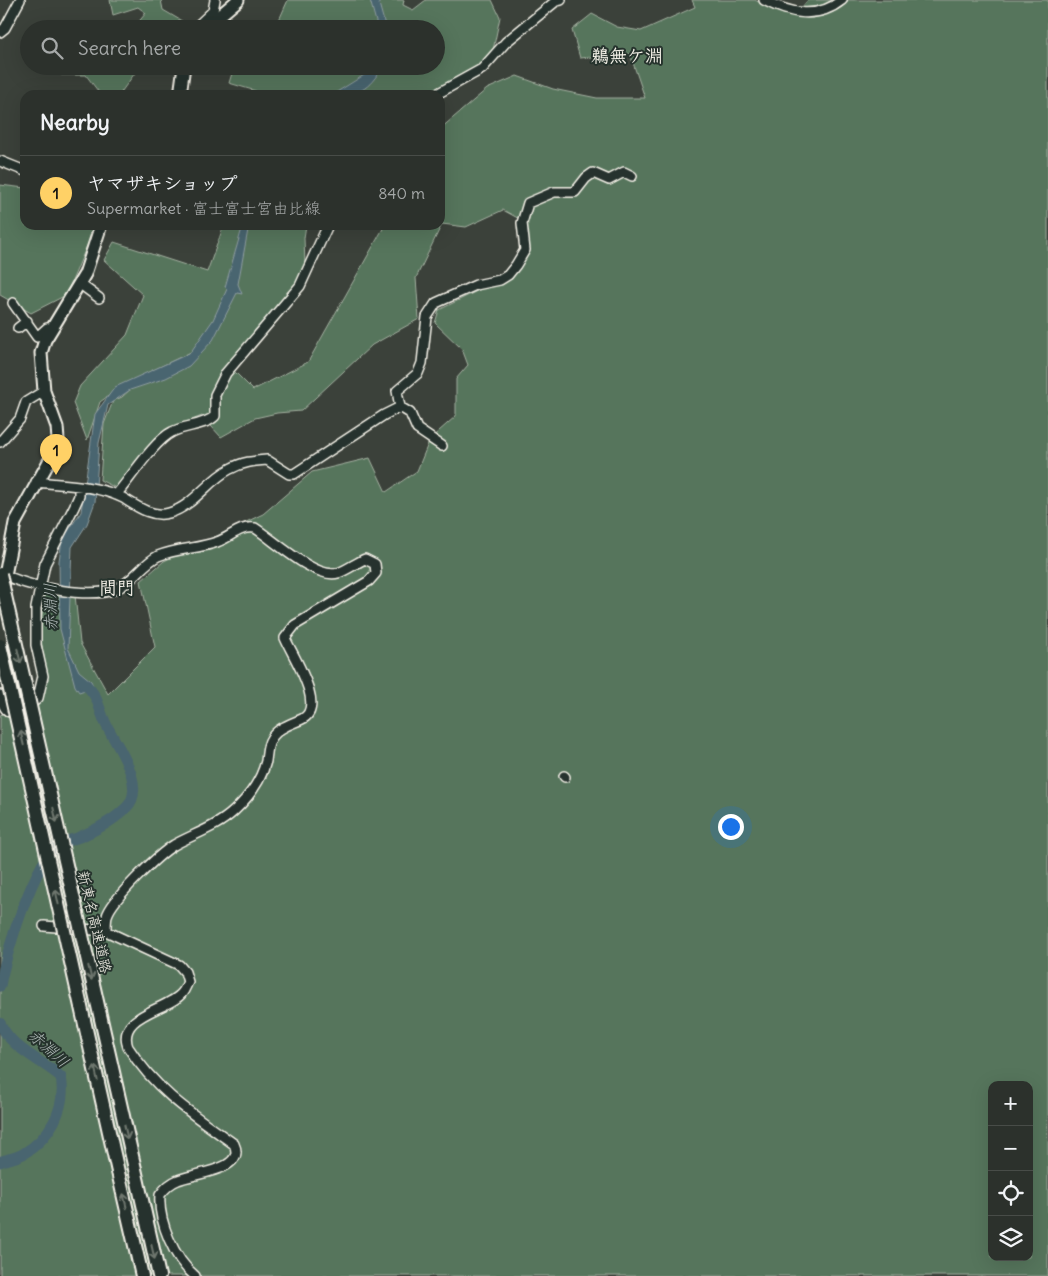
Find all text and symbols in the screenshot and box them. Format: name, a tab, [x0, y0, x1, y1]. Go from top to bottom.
search box	[20, 20, 445, 75]
icon: search	[38, 34, 66, 62]
text: Search here	[78, 36, 181, 60]
district label: 鵜無ケ淵	[591, 44, 663, 67]
text: Nearby	[40, 109, 110, 136]
text: ヤマザキショップ	[87, 171, 237, 195]
text: 1	[53, 183, 59, 203]
text: 840 m	[378, 183, 425, 203]
text: Supermarket · 富士富士宮由比線	[87, 198, 320, 218]
pin: 1	[40, 434, 72, 475]
district label: 間門	[99, 576, 135, 599]
water label: 赤淵川	[40, 583, 60, 631]
one-way arrow	[15, 648, 24, 664]
one-way arrow	[17, 731, 26, 747]
one-way arrow	[50, 806, 60, 822]
your location	[718, 814, 744, 840]
street label: 新東名高速道路	[74, 869, 116, 975]
one-way arrow	[52, 889, 61, 905]
one-way arrow	[86, 965, 95, 981]
water label: 赤淵川	[24, 1025, 74, 1071]
one-way arrow	[91, 1065, 100, 1081]
map controls	[988, 1081, 1033, 1261]
button: +	[988, 1081, 1033, 1126]
one-way arrow	[122, 1123, 131, 1139]
button: −	[988, 1126, 1033, 1171]
button: locate	[988, 1171, 1033, 1216]
one-way arrow	[119, 1194, 129, 1210]
button: layers	[988, 1216, 1033, 1261]
one-way arrow	[149, 1243, 158, 1259]

